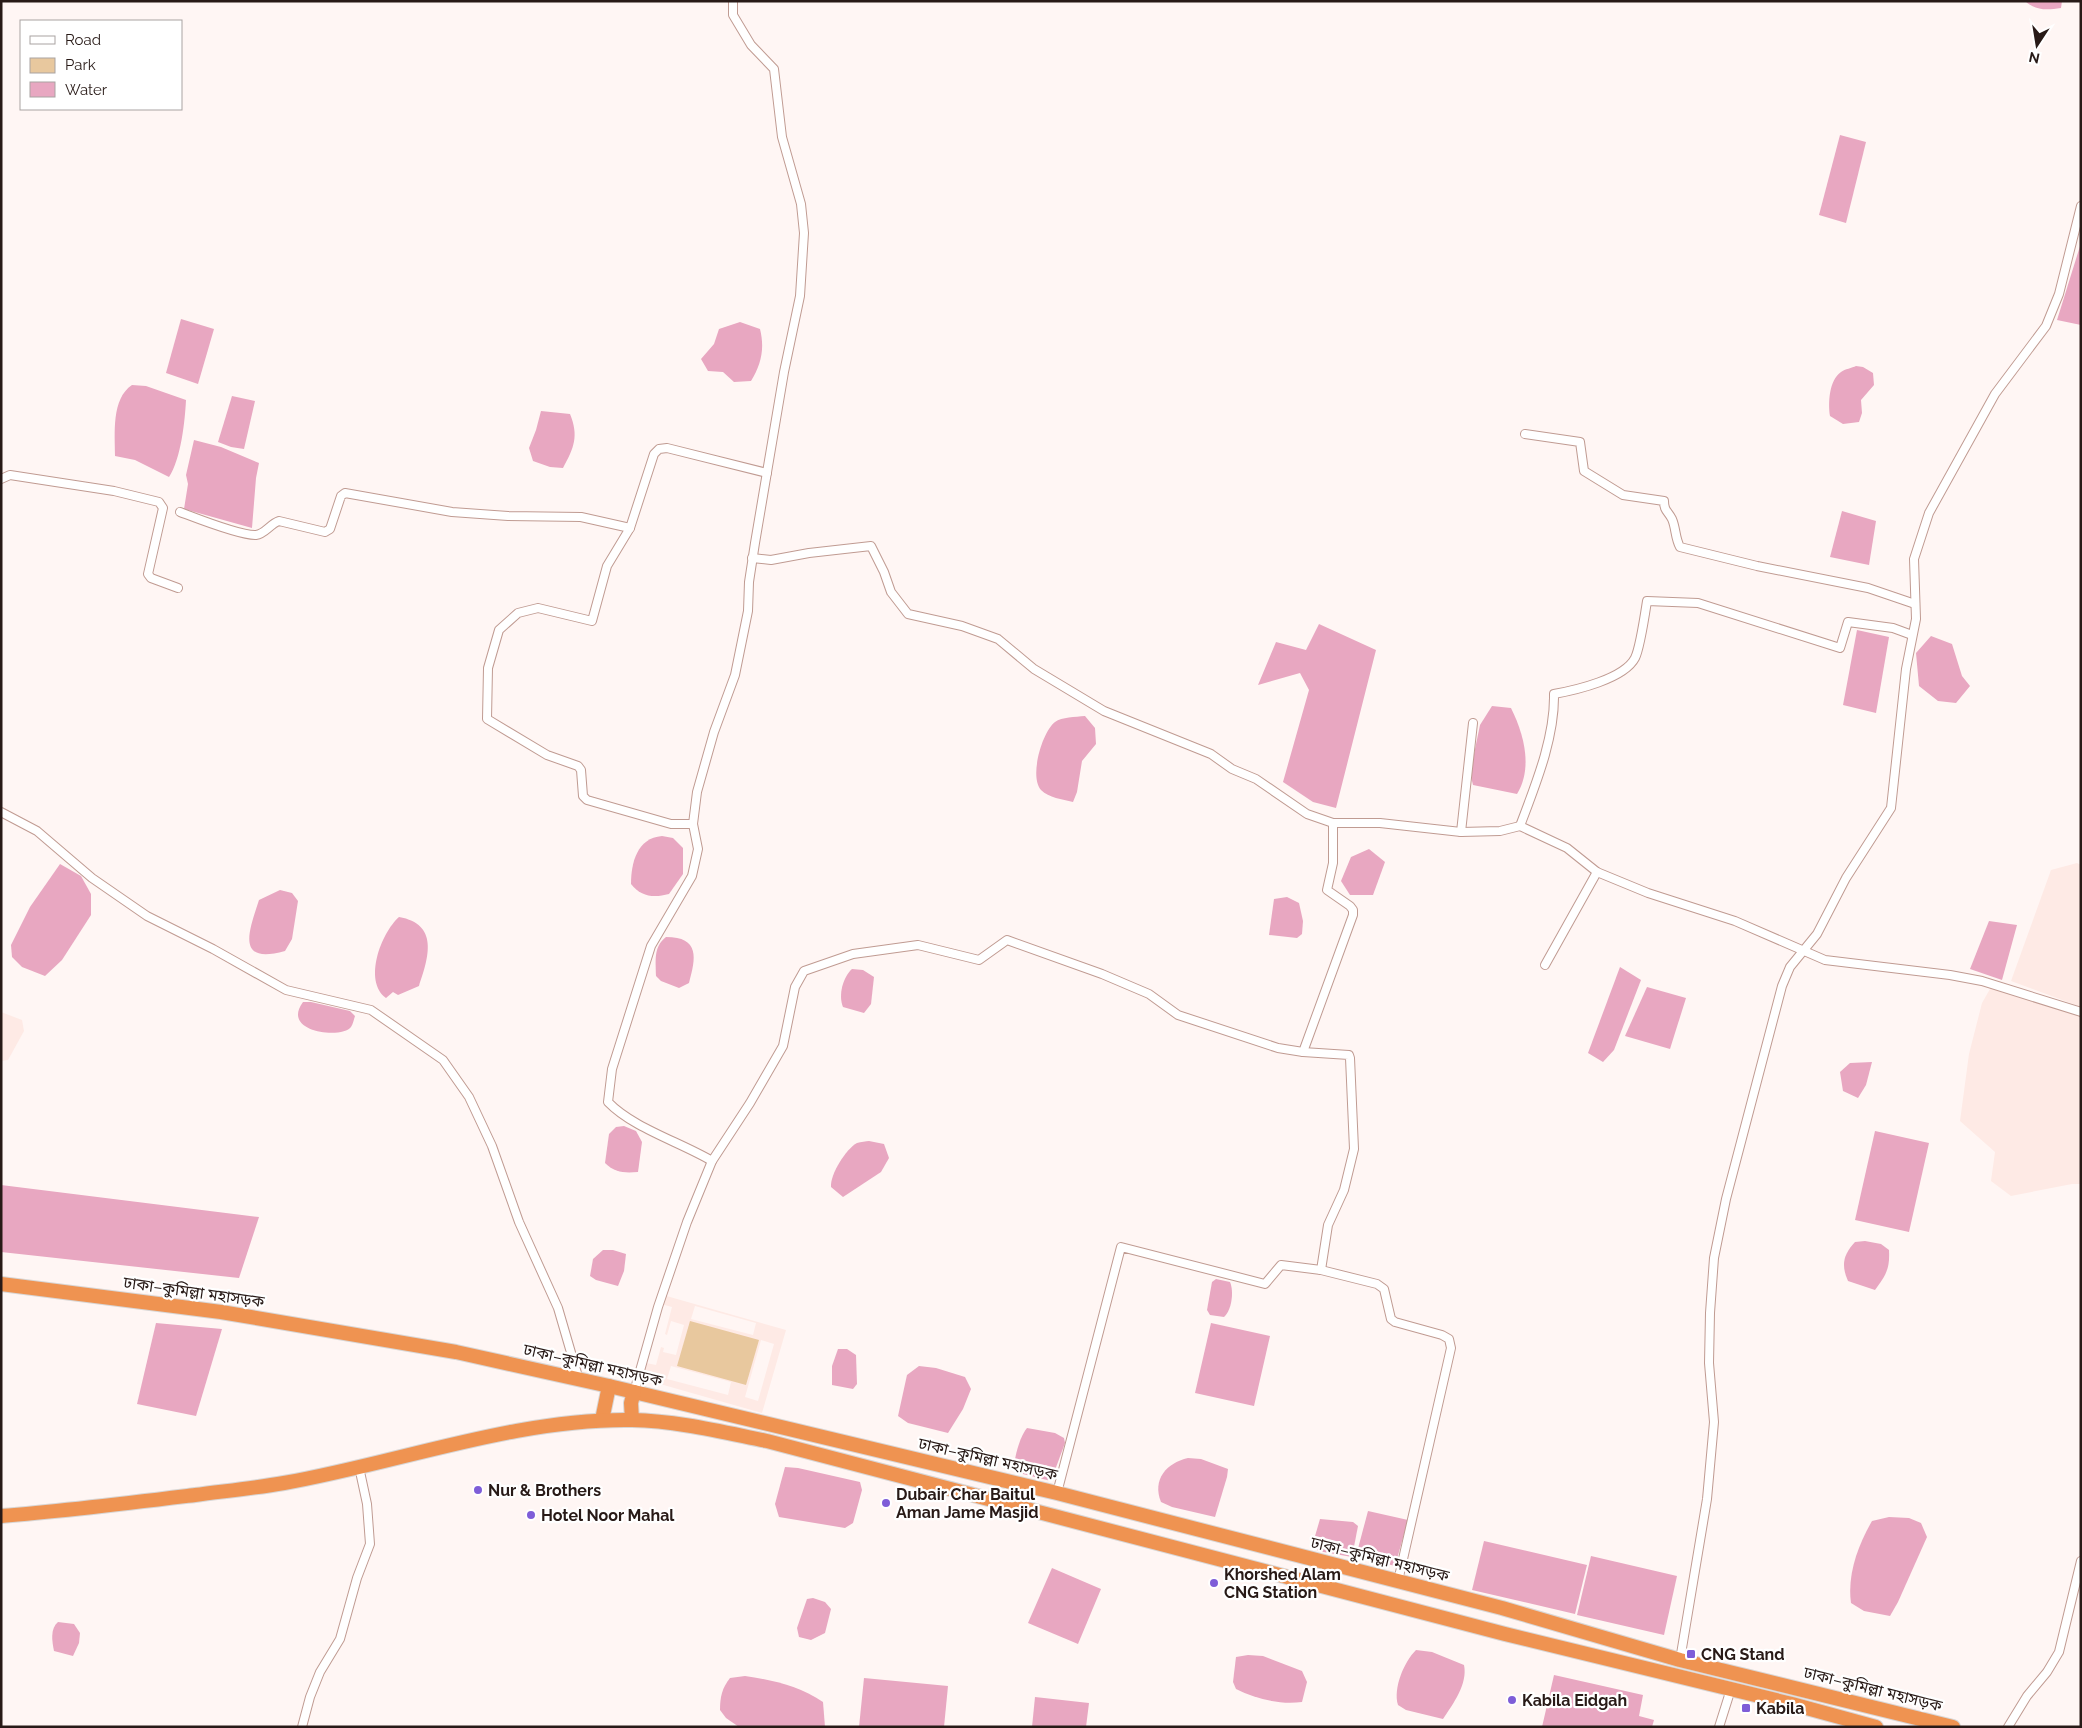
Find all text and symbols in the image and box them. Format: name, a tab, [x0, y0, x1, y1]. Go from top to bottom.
legend	[20, 20, 182, 110]
north arrow	[2012, 20, 2062, 70]
text: Road	[65, 31, 101, 49]
text: N	[2027, 49, 2041, 67]
text: Park	[65, 56, 96, 74]
text: Water	[65, 81, 108, 99]
street label: ঢাকা–কুমিল্লা মহাসড়ক	[121, 1273, 267, 1311]
street label: ঢাকা–কুমিল্লা মহাসড়ক	[521, 1340, 665, 1390]
street label: ঢাকা–কুমিল্লা মহাসড়ক	[916, 1434, 1060, 1484]
place label: Nur & Brothers	[488, 1481, 601, 1500]
marker: Nur & Brothers	[472, 1484, 484, 1496]
place label: Dubair Char Baitul Aman Jame Masjid	[896, 1485, 1039, 1522]
marker: Dubair Char Baitul Aman Jame Masjid	[880, 1497, 892, 1509]
place label: Hotel Noor Mahal	[541, 1506, 675, 1525]
marker: Hotel Noor Mahal	[525, 1509, 537, 1521]
street label: ঢাকা–কুমিল্লা মহাসড়ক	[1308, 1532, 1452, 1586]
place label: Khorshed Alam CNG Station	[1224, 1565, 1341, 1602]
marker: Khorshed Alam CNG Station	[1208, 1577, 1220, 1589]
place label: CNG Stand	[1701, 1645, 1785, 1664]
marker: CNG Stand	[1685, 1648, 1697, 1660]
street label: ঢাকা–কুমিল্লা মহাসড়ক	[1801, 1662, 1945, 1716]
place label: Kabila Eidgah	[1522, 1691, 1627, 1710]
marker: Kabila Eidgah	[1506, 1694, 1518, 1706]
place label: Kabila	[1756, 1699, 1804, 1718]
marker: Kabila	[1740, 1702, 1752, 1714]

